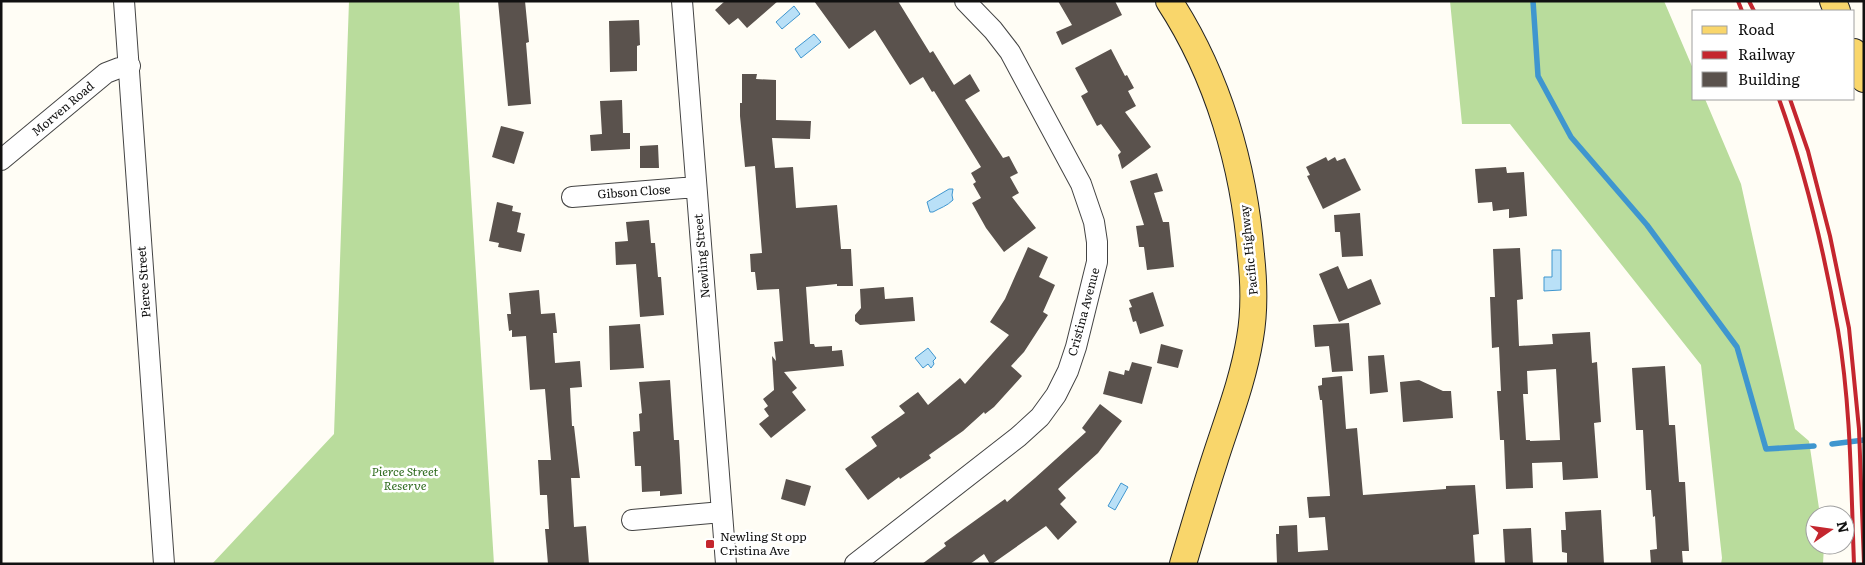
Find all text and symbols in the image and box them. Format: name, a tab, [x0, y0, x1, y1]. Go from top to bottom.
legend	[1692, 10, 1855, 100]
text: Road	[1738, 17, 1774, 40]
text: Railway	[1738, 42, 1796, 65]
text: Building	[1738, 67, 1800, 90]
street label: Morven Road	[27, 76, 98, 140]
street label: Gibson Close	[597, 179, 671, 203]
street label: Pacific Highway	[1234, 204, 1262, 296]
street label: Newling Street	[688, 213, 714, 299]
street label: Pierce Street	[132, 245, 154, 319]
street label: Cristina Avenue	[1063, 265, 1104, 358]
park label: Pierce Street Reserve	[372, 462, 439, 494]
north arrow	[1805, 505, 1855, 555]
text: N	[1833, 519, 1855, 535]
place label: Newling St opp Cristina Ave	[720, 527, 807, 559]
marker: Newling St opp Cristina Ave	[704, 538, 716, 550]

